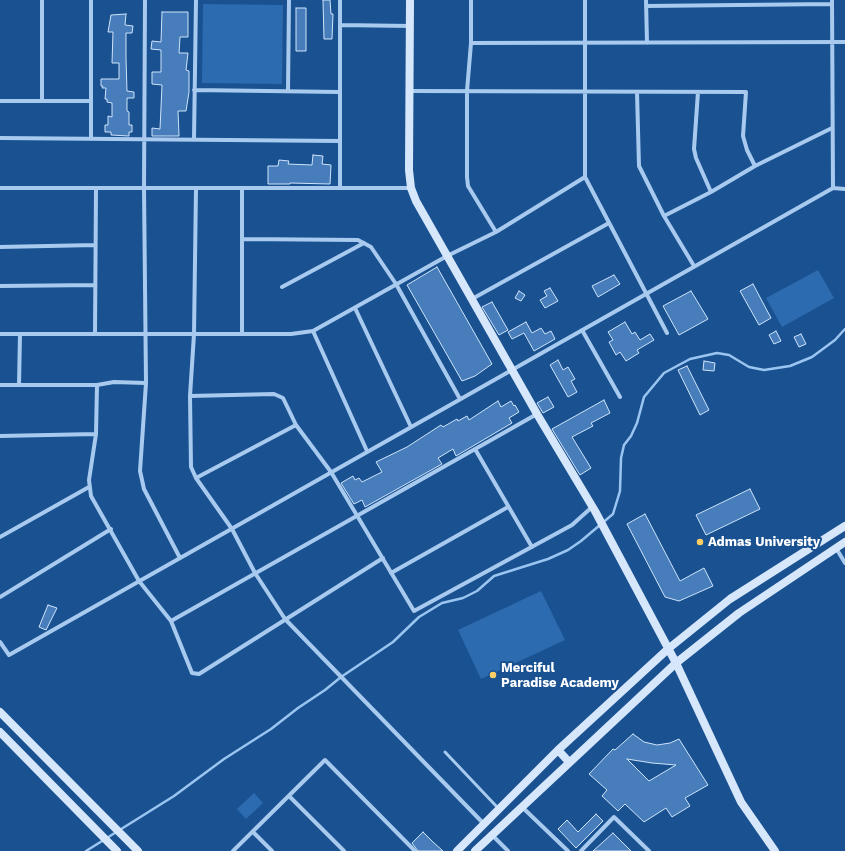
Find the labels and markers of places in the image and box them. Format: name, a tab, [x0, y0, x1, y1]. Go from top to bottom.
place label: Admas University	[708, 534, 820, 550]
marker: Admas University	[695, 537, 705, 547]
place label: Merciful Paradise Academy	[501, 660, 619, 691]
marker: Merciful Paradise Academy	[488, 670, 498, 680]

